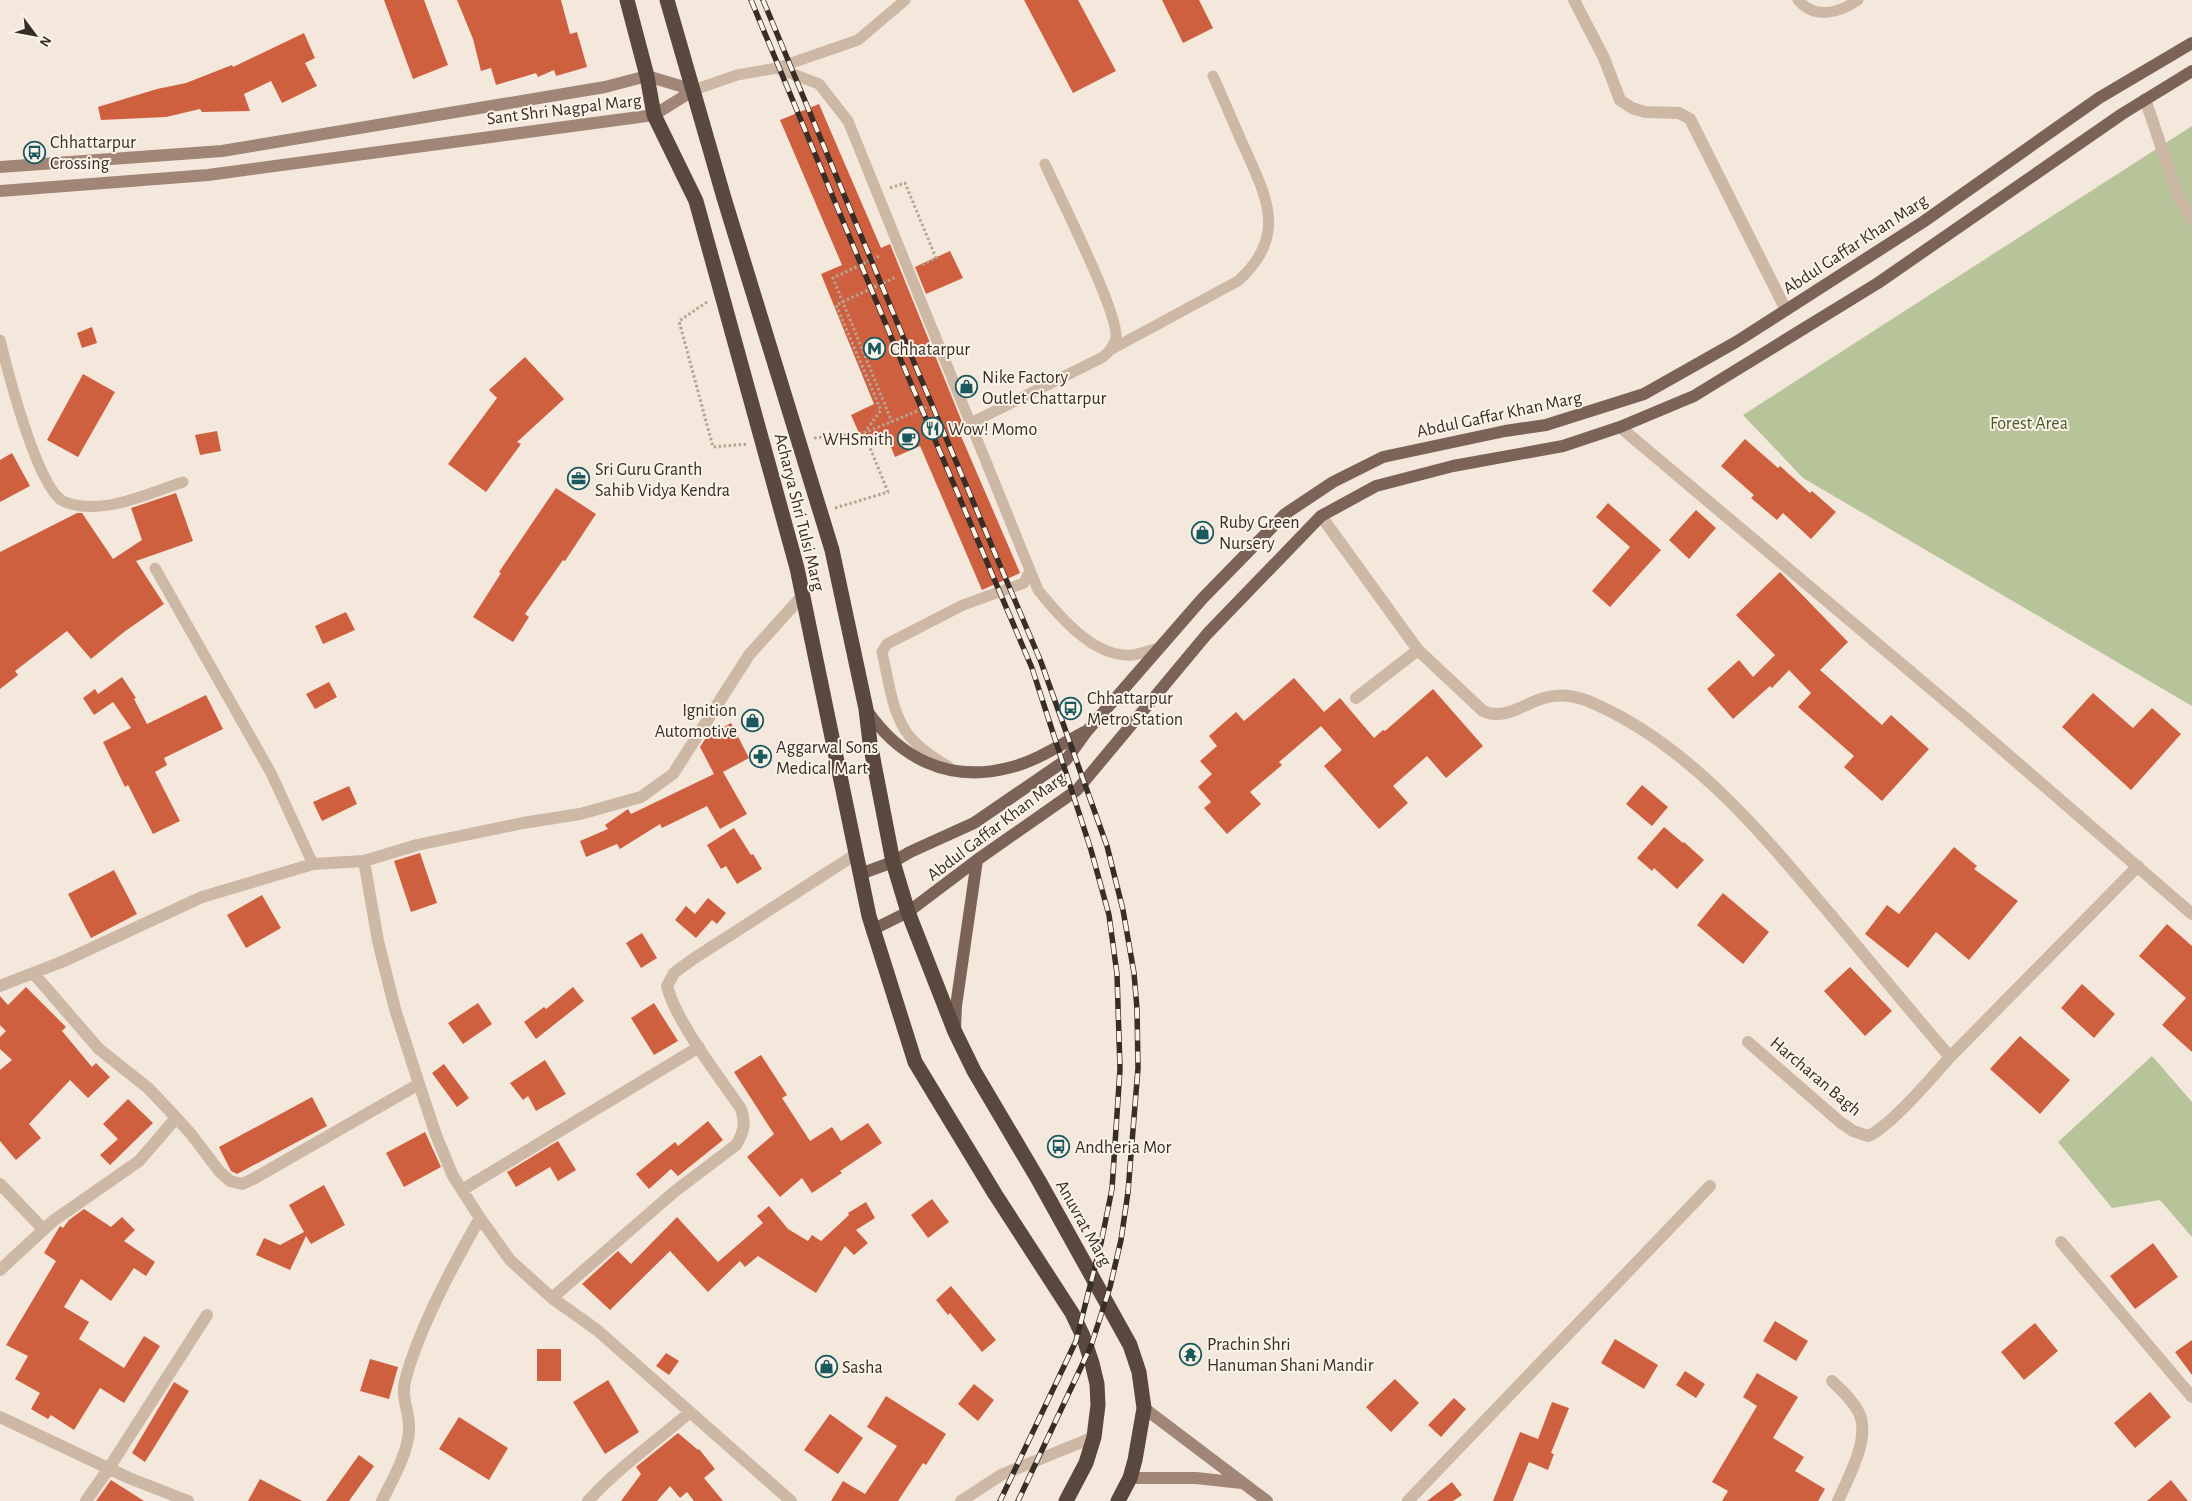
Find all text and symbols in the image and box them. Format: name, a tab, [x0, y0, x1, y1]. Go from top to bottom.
north arrow	[10, 10, 60, 60]
text: N	[37, 34, 54, 49]
street label: Sant Shri Nagpal Marg	[486, 92, 643, 128]
place label: Chhattarpur Crossing	[50, 134, 136, 173]
bus stop icon: Chhattarpur Crossing	[22, 140, 46, 164]
street label: Abdul Gaffar Khan Marg	[1780, 191, 1931, 298]
metro station icon: Chhatarpur	[862, 337, 886, 361]
place label: Chhatarpur	[890, 341, 970, 359]
place label: Nike Factory Outlet Chattarpur	[982, 369, 1106, 408]
shop icon: Nike Factory Outlet Chattarpur	[954, 375, 978, 399]
street label: Abdul Gaffar Khan Marg	[1415, 389, 1584, 441]
park label: Forest Area	[1990, 415, 2068, 433]
restaurant icon: Wow! Momo	[920, 417, 944, 441]
place label: Wow! Momo	[948, 421, 1037, 439]
cafe icon: WHSmith	[897, 427, 921, 451]
place label: WHSmith	[822, 431, 893, 449]
street label: Acharya Shri Tulsi Marg	[771, 432, 827, 593]
place label: Sri Guru Granth Sahib Vidya Kendra	[595, 461, 730, 500]
office icon: Sri Guru Granth Sahib Vidya Kendra	[567, 467, 591, 491]
place label: Ruby Green Nursery	[1219, 514, 1300, 553]
shop icon: Ruby Green Nursery	[1191, 520, 1215, 544]
place label: Chhattarpur Metro Station	[1087, 690, 1183, 729]
bus stop icon: Chhattarpur Metro Station	[1059, 696, 1083, 720]
place label: Ignition Automotive	[655, 702, 737, 741]
shop icon: Ignition Automotive	[741, 708, 765, 732]
place label: Aggarwal Sons Medical Mart	[776, 739, 878, 778]
pharmacy icon: Aggarwal Sons Medical Mart	[748, 745, 772, 769]
street label: Abdul Gaffar Khan Marg	[924, 769, 1069, 885]
street label: Harcharan Bagh	[1767, 1034, 1864, 1120]
bus stop icon: Andheria Mor	[1047, 1135, 1071, 1159]
place label: Andheria Mor	[1075, 1139, 1171, 1157]
street label: Anuvrat Marg	[1052, 1177, 1114, 1270]
place label: Prachin Shri Hanuman Shani Mandir	[1207, 1336, 1374, 1375]
temple icon: Prachin Shri Hanuman Shani Mandir	[1179, 1342, 1203, 1366]
shop icon: Sasha	[814, 1355, 838, 1379]
place label: Sasha	[842, 1359, 883, 1377]

